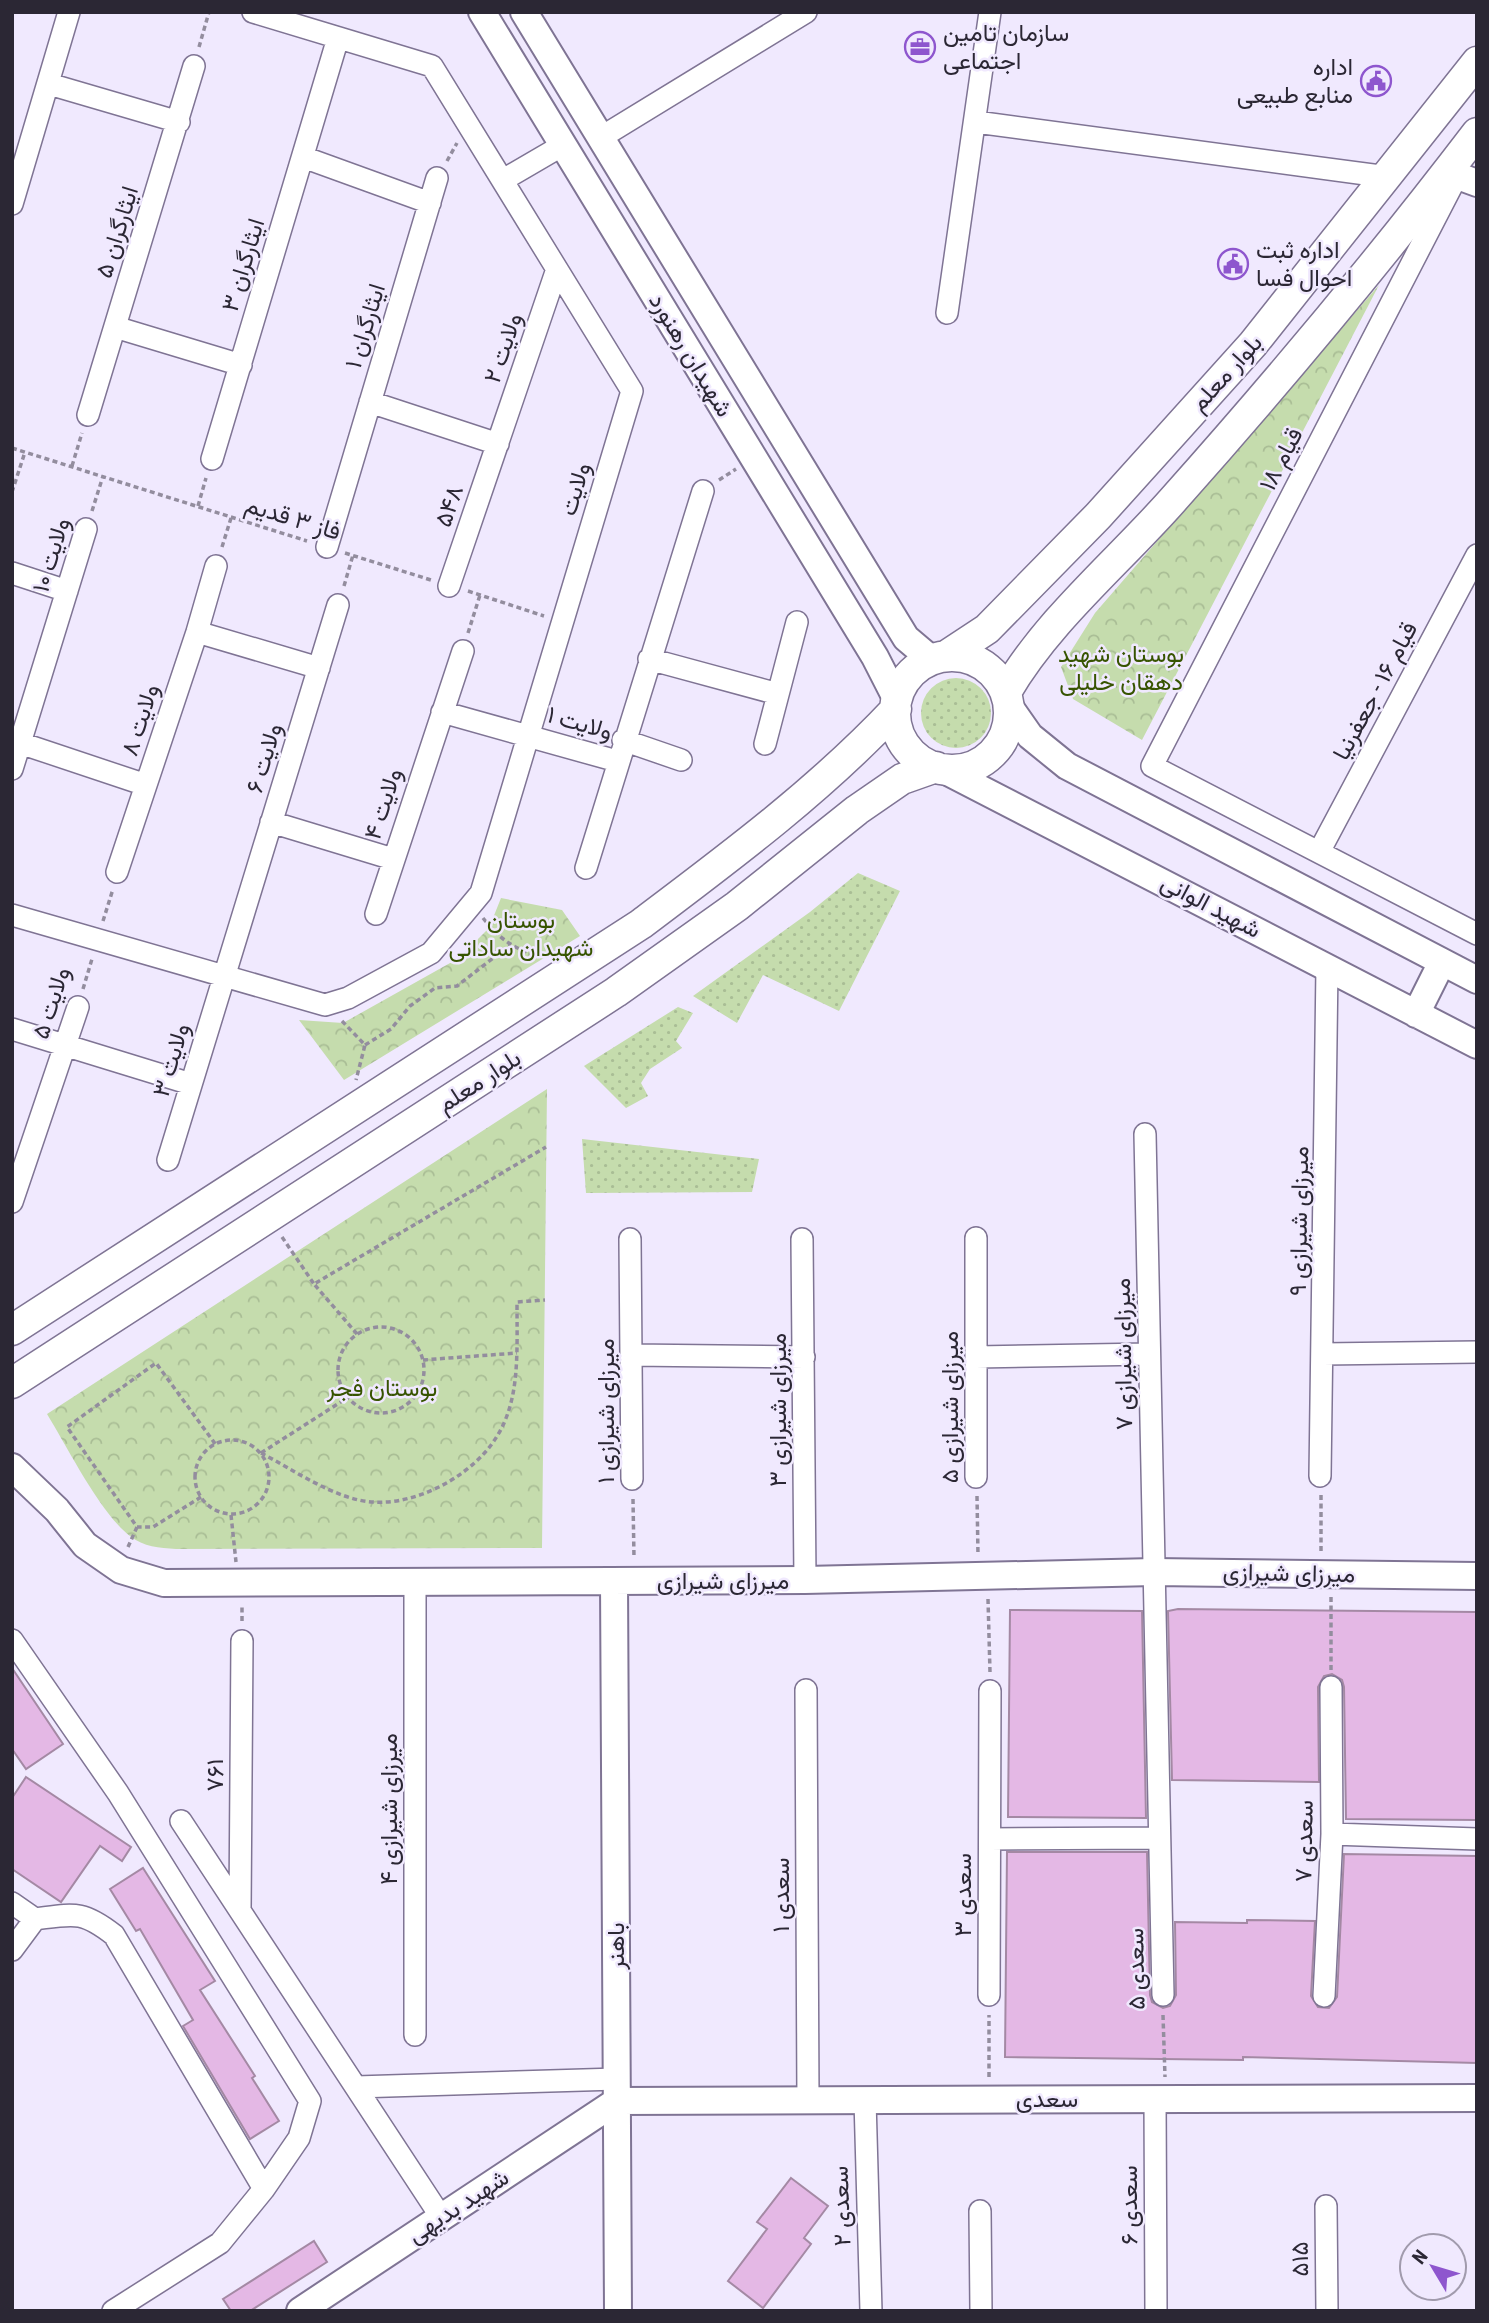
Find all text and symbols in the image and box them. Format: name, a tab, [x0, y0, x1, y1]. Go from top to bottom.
place label: سازمان تامین اجتماعی	[943, 19, 1069, 75]
office icon: سازمان تامین اجتماعی	[903, 30, 937, 64]
place label: اداره منابع طبیعی	[1237, 53, 1353, 112]
public building icon: اداره منابع طبیعی	[1359, 64, 1393, 98]
street label: ایثارگران ۵	[90, 183, 145, 281]
street label: ایثارگران ۳	[216, 215, 271, 315]
place label: اداره ثبت احوال فسا	[1256, 236, 1352, 293]
public building icon: اداره ثبت احوال فسا	[1216, 247, 1250, 281]
street label: ایثارگران ۱	[339, 280, 392, 372]
street label: شهیدان رهنورد	[642, 288, 739, 422]
street label: ولایت ۲	[478, 309, 529, 387]
street label: بلوار معلم	[1184, 329, 1269, 419]
street label: قیام ۱۸	[1253, 423, 1310, 496]
street label: ولایت	[554, 459, 597, 519]
street label: ۵۴۸	[429, 482, 469, 530]
street label: فاز ۳ قدیم	[241, 490, 344, 548]
street label: ولایت ۱۰	[26, 514, 77, 596]
street label: قیام ۱۶ - جعفرنیا	[1327, 617, 1425, 766]
park label: بوستان شهید دهقان خلیلی	[1058, 640, 1184, 696]
street label: ولایت ۸	[115, 681, 166, 760]
street label: ولایت ۱	[544, 700, 616, 747]
street label: ولایت ۶	[240, 720, 289, 796]
street label: ولایت ۴	[358, 765, 409, 843]
street label: شهید الوانی	[1156, 868, 1266, 945]
park label: بوستان شهیدان ساداتی	[449, 906, 593, 963]
street label: ولایت ۵	[26, 964, 77, 1043]
street label: ولایت ۳	[147, 1020, 196, 1100]
street label: بلوار معلم	[432, 1044, 527, 1120]
street label: میرزای شیرازی ۹	[1284, 1146, 1315, 1296]
street label: میرزای شیرازی ۷	[1108, 1278, 1139, 1430]
street label: میرزای شیرازی ۵	[936, 1331, 965, 1483]
street label: میرزای شیرازی ۳	[764, 1333, 793, 1487]
street label: میرزای شیرازی ۱	[592, 1338, 621, 1484]
park label: بوستان فجر	[326, 1374, 437, 1403]
street label: میرزای شیرازی	[1222, 1558, 1356, 1589]
street label: میرزای شیرازی	[657, 1567, 789, 1596]
street label: میرزای شیرازی ۴	[375, 1733, 404, 1885]
street label: ۷۶۱	[201, 1759, 229, 1791]
street label: سعدی ۷	[1289, 1800, 1319, 1882]
street label: سعدی ۳	[949, 1853, 977, 1937]
street label: سعدی ۱	[767, 1858, 795, 1932]
street label: باهنر	[602, 1922, 631, 1971]
street label: سعدی ۵	[1121, 1928, 1151, 2010]
street label: سعدی	[1016, 2085, 1078, 2113]
street label: شهید بدیهی	[402, 2163, 514, 2250]
street label: سعدی ۲	[826, 2165, 856, 2247]
street label: سعدی ۶	[1115, 2165, 1143, 2245]
north arrow	[1398, 2232, 1468, 2302]
street label: ۵۱۵	[1286, 2241, 1314, 2277]
text: N	[1407, 2245, 1433, 2269]

